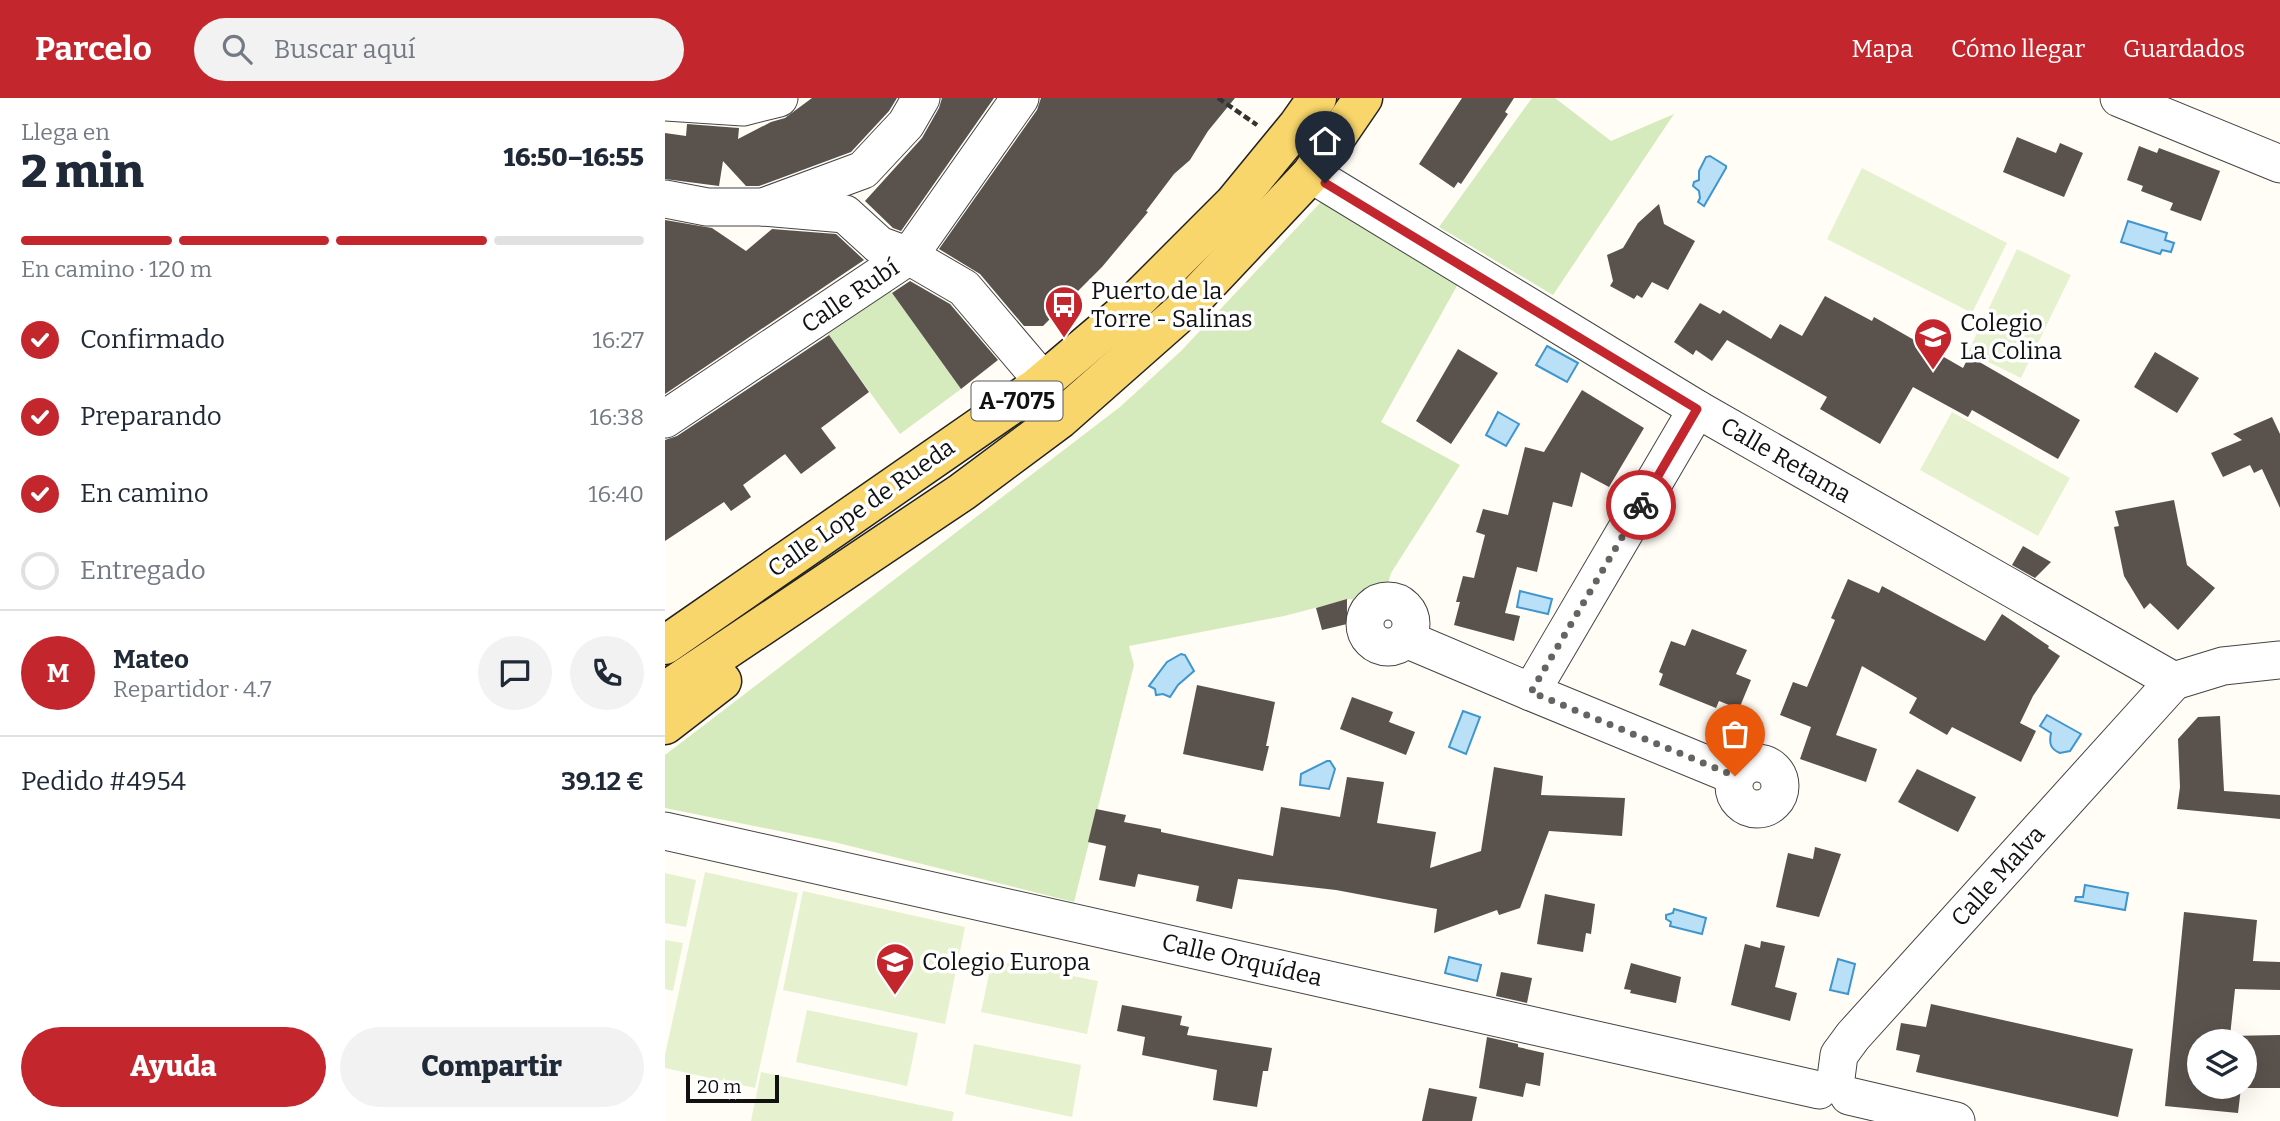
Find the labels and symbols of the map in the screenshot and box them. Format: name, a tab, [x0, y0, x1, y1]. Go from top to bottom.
pin	[1295, 111, 1355, 183]
street label: Calle Rubí	[796, 253, 904, 339]
place label: Puerto de la Torre - Salinas	[1091, 277, 1253, 333]
bus stop icon: Puerto de la Torre - Salinas	[1043, 284, 1085, 339]
place label: Colegio La Colina	[1960, 309, 2062, 365]
school or university icon: Colegio La Colina	[1912, 316, 1954, 371]
road number: A-7075	[971, 382, 1063, 420]
street label: Calle Retama	[1716, 411, 1856, 509]
street label: Calle Lope de Rueda	[762, 433, 960, 583]
courier	[1606, 470, 1676, 540]
pin	[1705, 704, 1765, 776]
street label: Calle Malva	[1946, 820, 2050, 932]
street label: Calle Orquídea	[1159, 928, 1325, 992]
school or university icon: Colegio Europa	[874, 941, 916, 996]
place label: Colegio Europa	[922, 948, 1090, 976]
scale bar	[686, 1072, 779, 1104]

